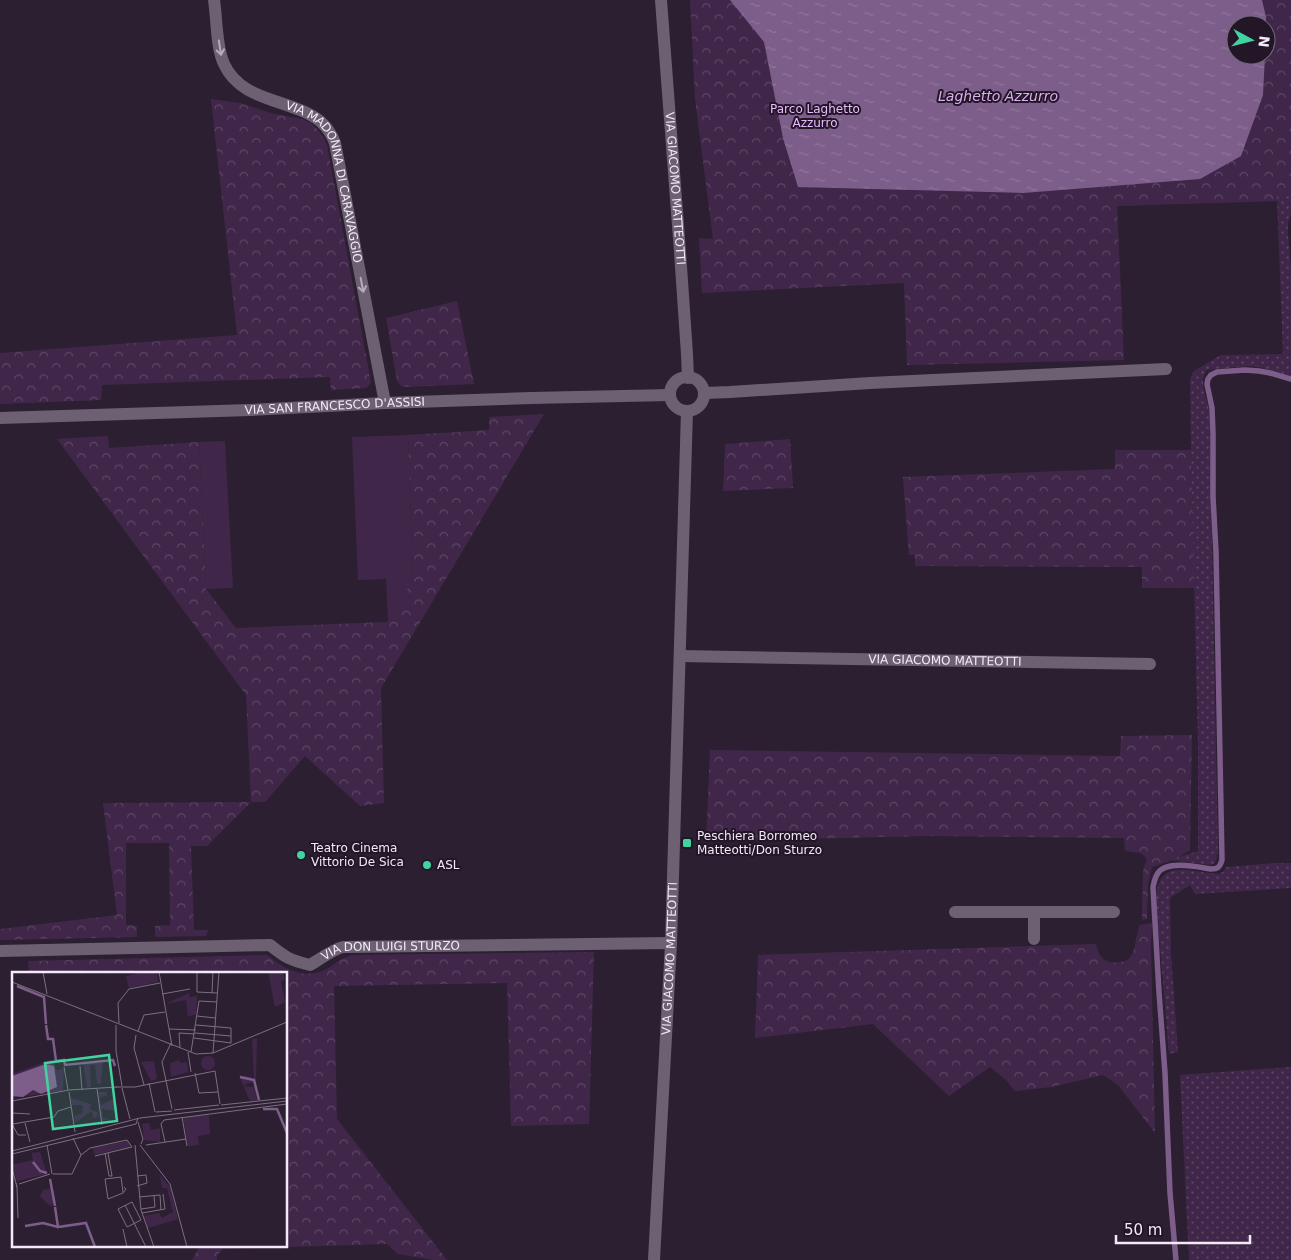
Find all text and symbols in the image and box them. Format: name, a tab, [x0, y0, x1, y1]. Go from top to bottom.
north arrow	[1226, 15, 1276, 65]
text: N	[1255, 35, 1273, 48]
one-way arrow	[215, 40, 225, 56]
water label: Laghetto Azzurro	[938, 88, 1058, 104]
street label: VIA MADONNA DI CARAVAGGIO	[284, 98, 365, 264]
park label: Parco Laghetto Azzurro	[770, 102, 860, 130]
street label: VIA GIACOMO MATTEOTTI	[662, 111, 688, 265]
one-way arrow	[358, 277, 368, 293]
street label: VIA SAN FRANCESCO D'ASSISI	[244, 395, 425, 417]
street label: VIA GIACOMO MATTEOTTI	[868, 652, 1022, 669]
place label: Peschiera Borromeo Matteotti/Don Sturzo	[697, 829, 822, 857]
marker: Peschiera Borromeo Matteotti/Don Sturzo	[681, 837, 693, 849]
place label: Teatro Cinema Vittorio De Sica	[310, 841, 404, 869]
marker: Teatro Cinema Vittorio De Sica	[295, 849, 307, 861]
place label: ASL	[437, 858, 460, 872]
marker: ASL	[421, 859, 433, 871]
street label: VIA GIACOMO MATTEOTTI	[659, 882, 680, 1035]
street label: VIA DON LUIGI STURZO	[319, 939, 460, 963]
inset map	[12, 972, 288, 1248]
scale bar	[1116, 1212, 1250, 1244]
text: 50 m	[1124, 1221, 1162, 1239]

